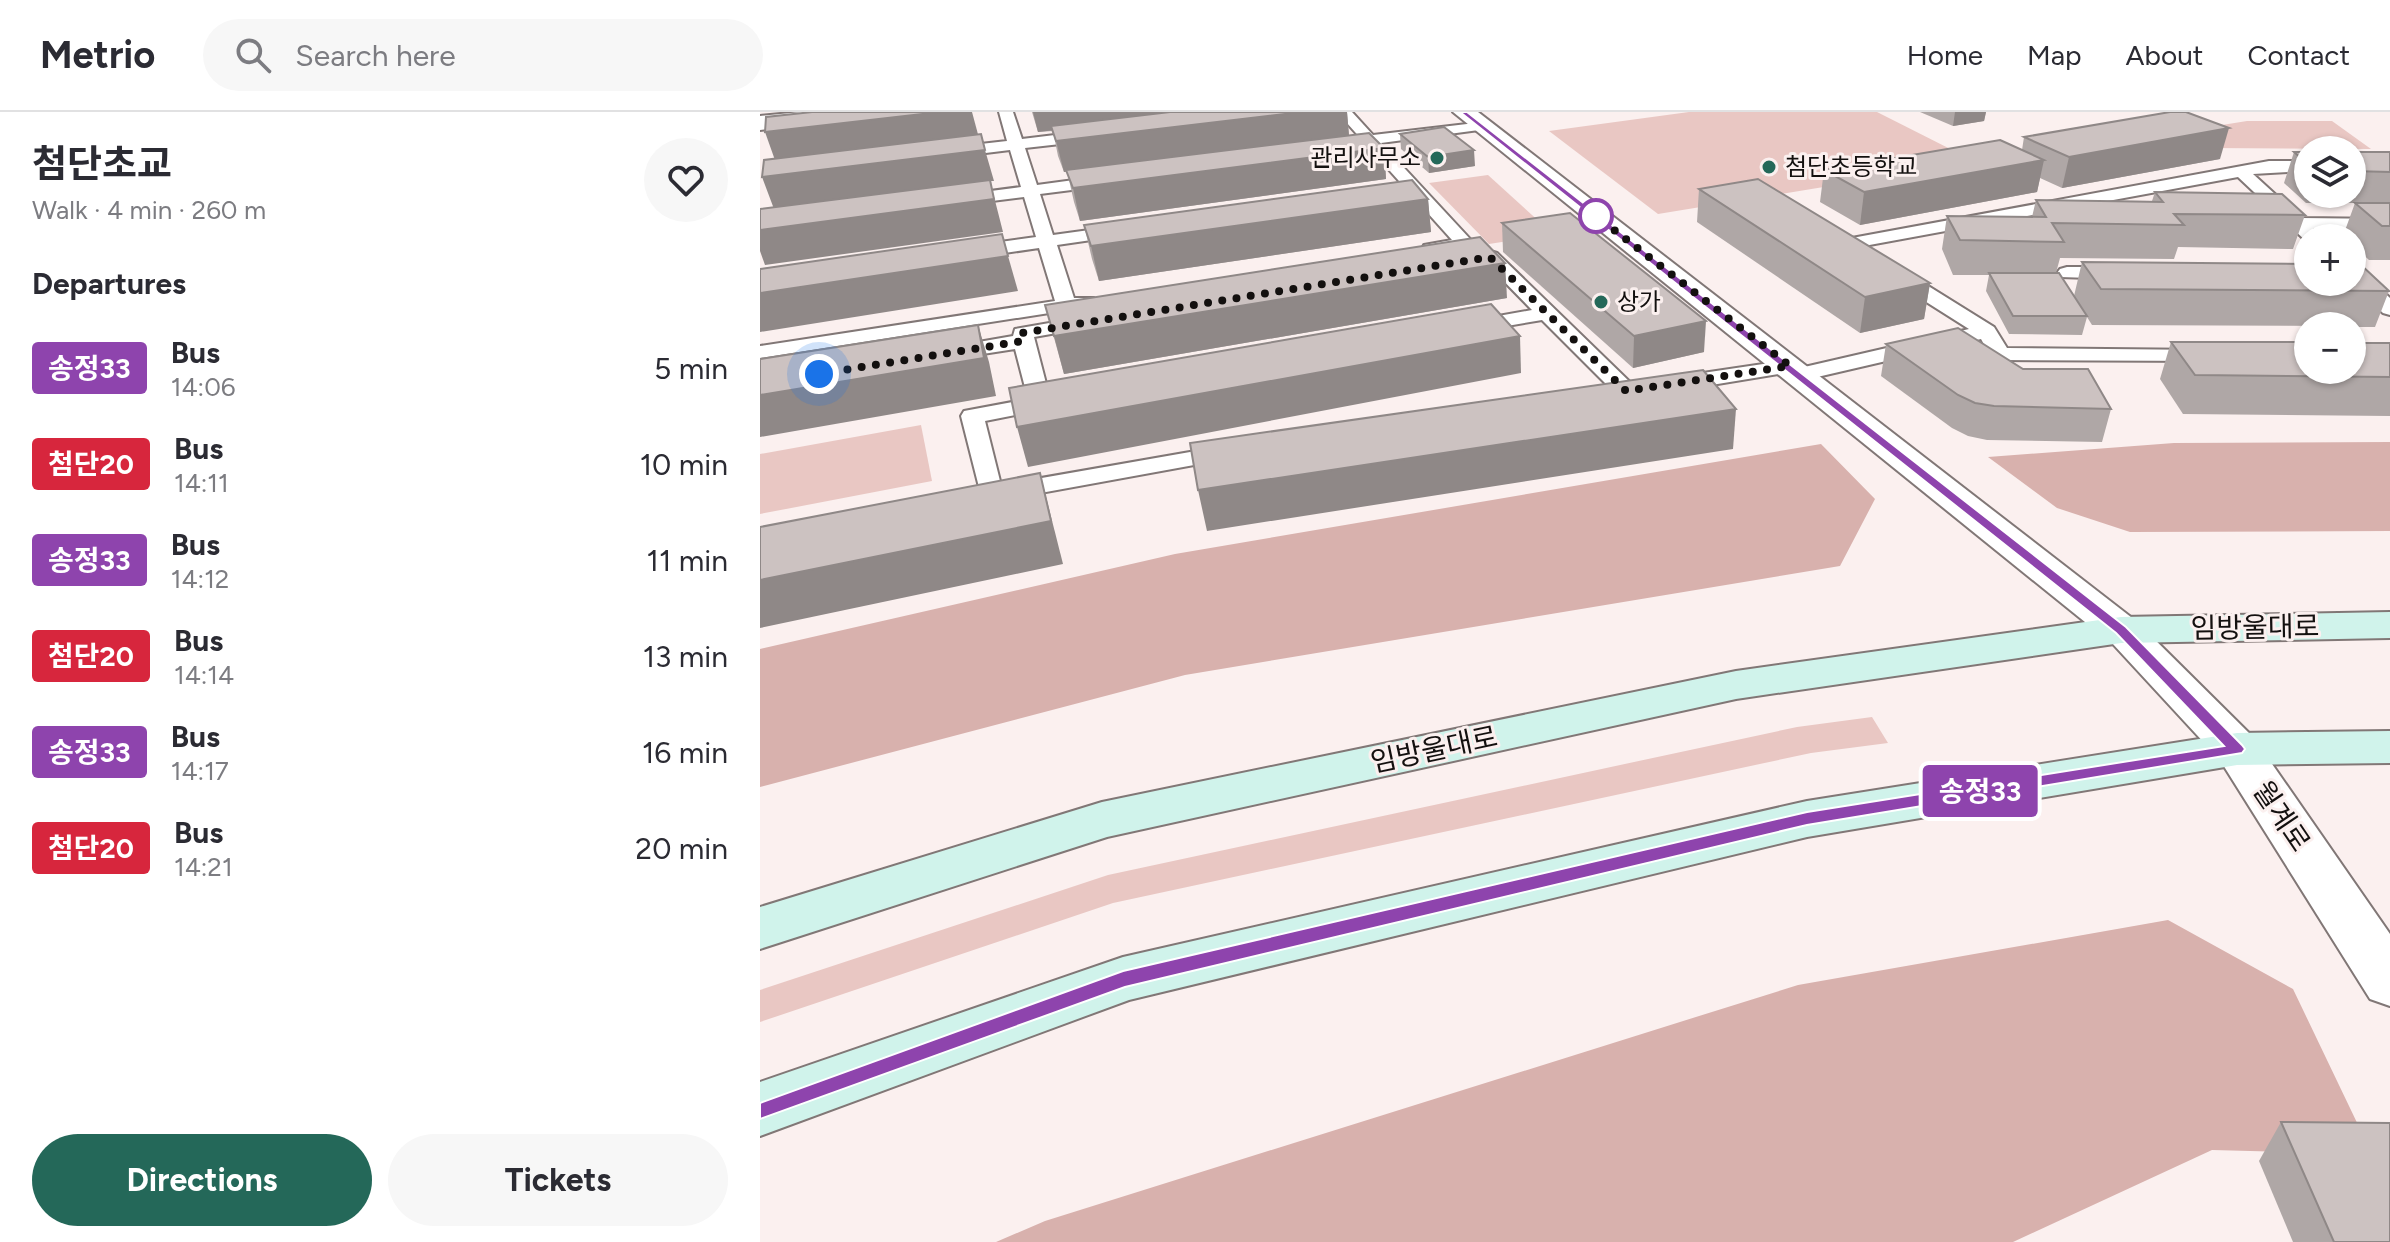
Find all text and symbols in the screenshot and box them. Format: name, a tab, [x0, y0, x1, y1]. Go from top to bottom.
search box	[203, 19, 763, 91]
text: Metrio	[40, 32, 155, 78]
icon: search	[231, 33, 275, 77]
text: Search here	[295, 37, 456, 74]
text: Home	[1907, 38, 1983, 72]
text: Map	[2027, 38, 2082, 72]
text: About	[2126, 38, 2203, 72]
text: Contact	[2247, 38, 2350, 72]
map controls	[2294, 136, 2366, 384]
button: layers	[2294, 136, 2366, 208]
button: heart	[644, 138, 728, 222]
text: 첨단초교	[32, 141, 172, 187]
place label: 관리사무소	[1311, 143, 1421, 172]
marker: 관리사무소	[1428, 149, 1446, 167]
place label: 첨단초등학교	[1785, 152, 1917, 181]
marker: 첨단초등학교	[1760, 158, 1778, 176]
text: Walk · 4 min · 260 m	[32, 194, 266, 226]
unlabelled marker	[1579, 199, 1613, 233]
button: +	[2294, 224, 2366, 296]
text: Departures	[32, 265, 186, 302]
place label: 상가	[1617, 287, 1661, 316]
marker: 상가	[1592, 293, 1610, 311]
button: −	[2294, 312, 2366, 384]
text: Bus	[171, 334, 220, 371]
text: 5 min	[654, 350, 728, 387]
text: 송정33	[48, 351, 131, 385]
your location	[799, 354, 839, 394]
text: 14:06	[171, 371, 236, 403]
text: Bus	[174, 430, 223, 467]
text: 10 min	[640, 446, 728, 483]
text: 첨단20	[48, 447, 134, 481]
text: 14:11	[174, 467, 229, 499]
text: Bus	[171, 526, 220, 563]
text: 11 min	[647, 542, 728, 579]
text: 송정33	[48, 543, 131, 577]
text: 14:12	[171, 563, 229, 595]
street label: 임방울대로	[2190, 609, 2320, 645]
text: Bus	[174, 622, 223, 659]
text: 13 min	[643, 638, 728, 675]
text: 첨단20	[48, 639, 134, 673]
text: 14:14	[174, 659, 234, 691]
text: Bus	[171, 718, 220, 755]
street label: 임방울대로	[1367, 719, 1501, 779]
text: 16 min	[642, 734, 728, 771]
text: 송정33	[48, 735, 131, 769]
text: 14:17	[171, 755, 229, 787]
line badge: 송정33	[1924, 765, 2036, 817]
text: 송정33	[1939, 774, 2021, 808]
street label: 월계로	[2246, 774, 2318, 858]
text: Bus	[174, 814, 223, 851]
text: 20 min	[635, 830, 728, 867]
text: 첨단20	[48, 831, 134, 865]
text: 14:21	[174, 851, 233, 883]
button: Directions	[32, 1134, 372, 1226]
button: Tickets	[388, 1134, 728, 1226]

